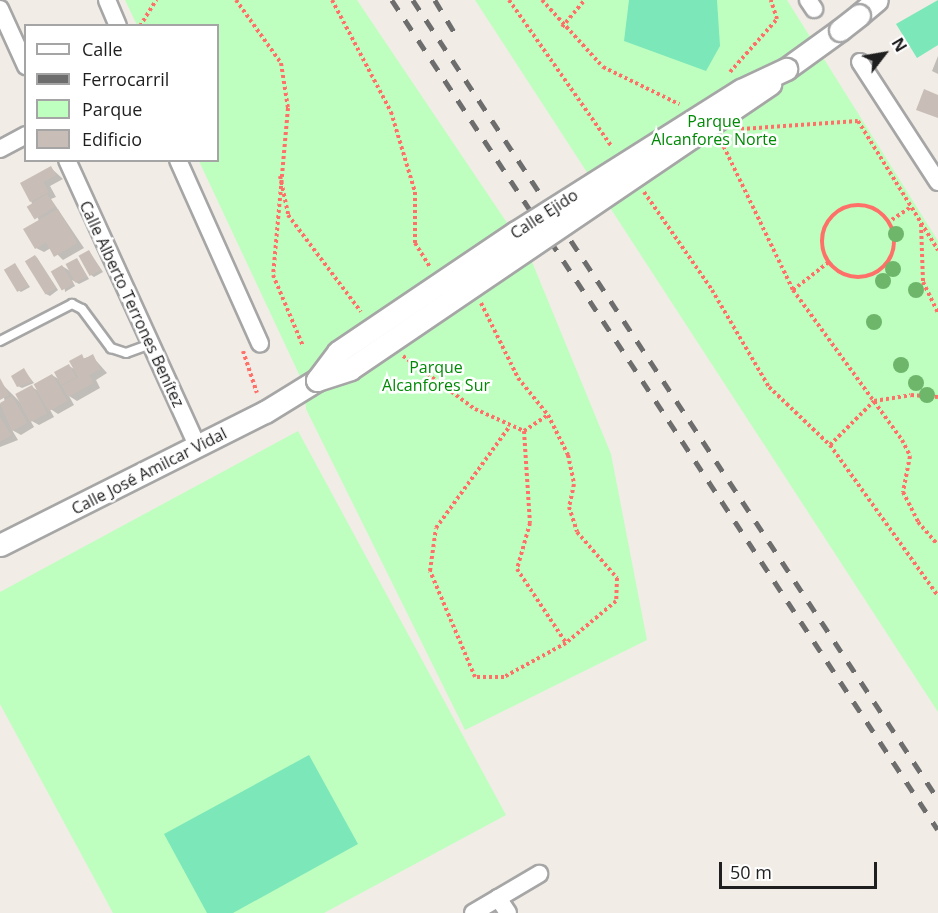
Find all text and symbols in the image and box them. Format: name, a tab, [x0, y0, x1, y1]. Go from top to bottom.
legend	[24, 24, 219, 162]
north arrow	[854, 24, 914, 84]
text: N	[887, 33, 912, 56]
text: Calle	[82, 37, 123, 61]
text: Ferrocarril	[82, 67, 169, 91]
text: Parque	[82, 97, 142, 121]
park label: Parque Alcanfores Norte	[651, 111, 777, 149]
text: Edificio	[82, 127, 142, 151]
street label: Calle Ejido	[507, 185, 581, 243]
street label: Calle Alberto Terrones Benítez	[76, 198, 188, 410]
park label: Parque Alcanfores Sur	[382, 357, 490, 395]
street label: Calle José Amilcar Vidal	[68, 424, 230, 518]
scale bar	[722, 850, 880, 888]
text: 50 m	[730, 860, 772, 884]

